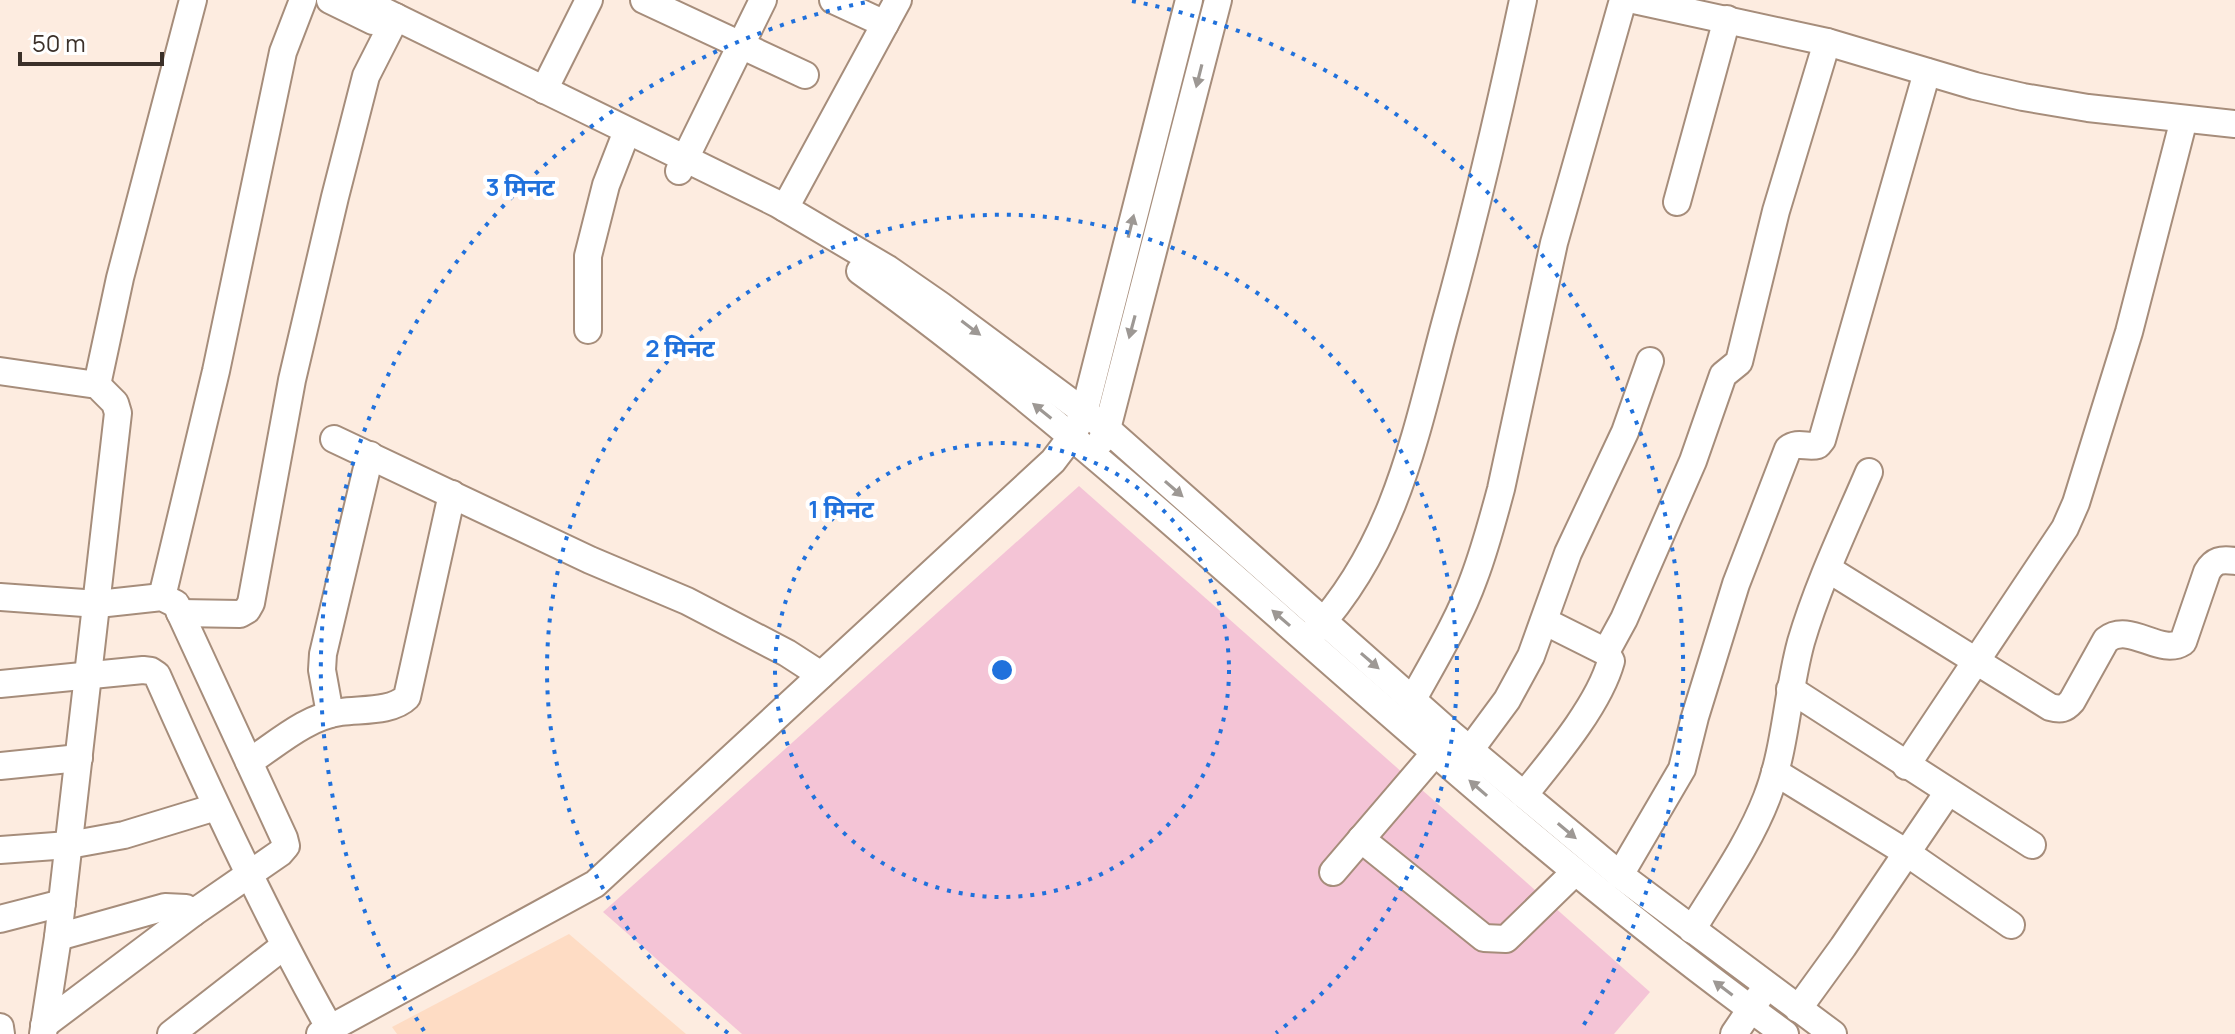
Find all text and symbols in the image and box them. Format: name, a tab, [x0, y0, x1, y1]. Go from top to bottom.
scale bar	[20, 16, 162, 66]
text: 50 m	[32, 26, 86, 59]
one-way arrow	[1193, 63, 1205, 88]
text: 3 मिनट	[485, 170, 556, 203]
one-way arrow	[1125, 214, 1138, 239]
one-way arrow	[1125, 315, 1138, 339]
one-way arrow	[960, 320, 981, 336]
text: 2 मिनट	[645, 331, 716, 364]
one-way arrow	[1033, 403, 1053, 420]
one-way arrow	[1164, 480, 1184, 497]
text: 1 मिनट	[808, 492, 875, 525]
one-way arrow	[1272, 610, 1292, 627]
one-way arrow	[1359, 652, 1379, 669]
centre of rings	[988, 656, 1016, 684]
one-way arrow	[1468, 780, 1488, 797]
one-way arrow	[1556, 822, 1576, 839]
one-way arrow	[1713, 980, 1733, 996]

